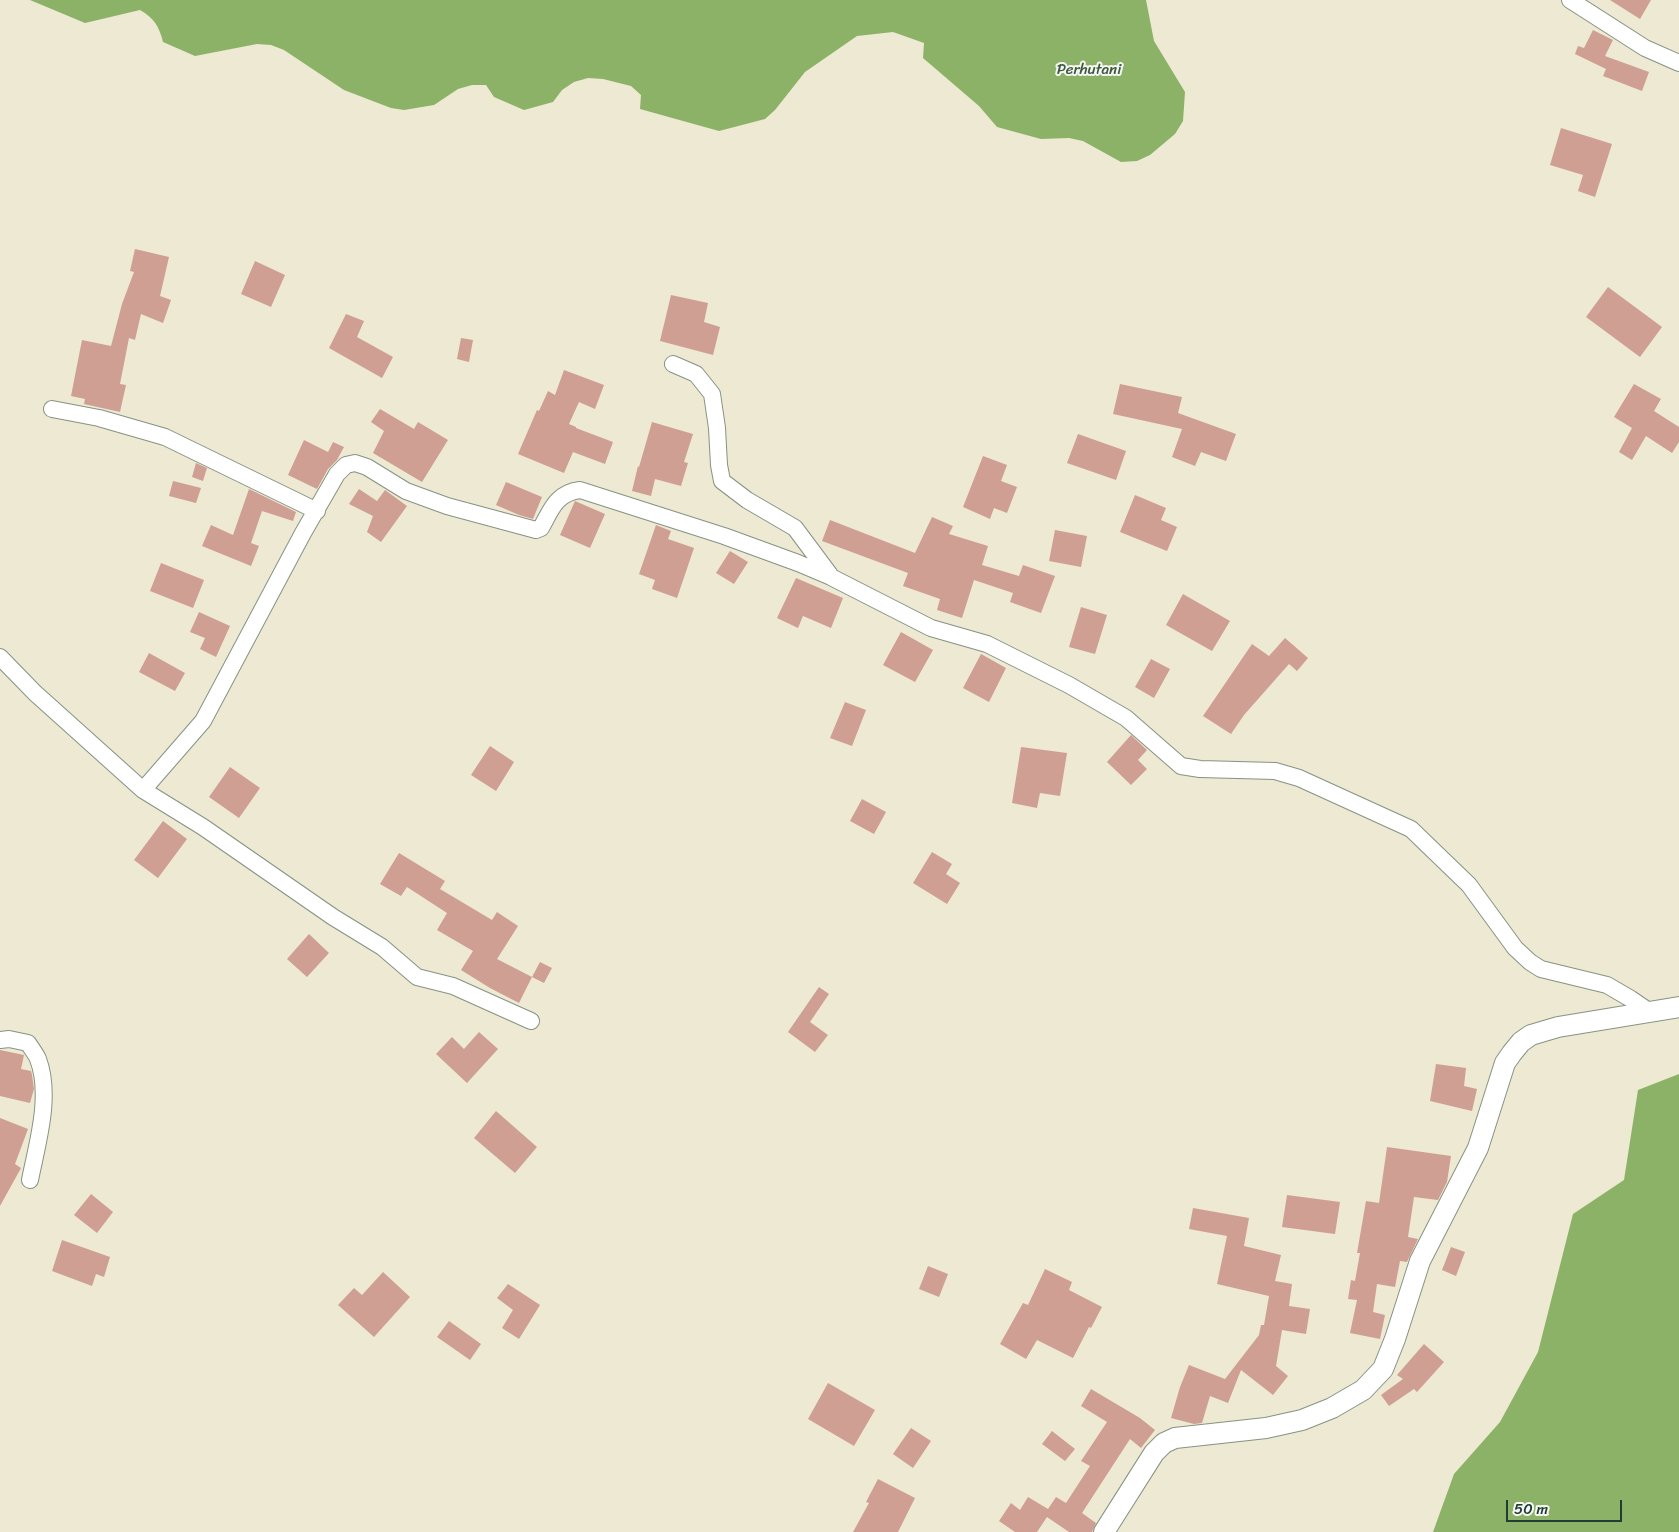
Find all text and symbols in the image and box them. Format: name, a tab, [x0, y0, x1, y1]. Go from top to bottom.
park label: Perhutani	[1057, 61, 1121, 79]
scale bar	[1509, 1490, 1625, 1522]
text: 50 m	[1514, 1496, 1548, 1522]

